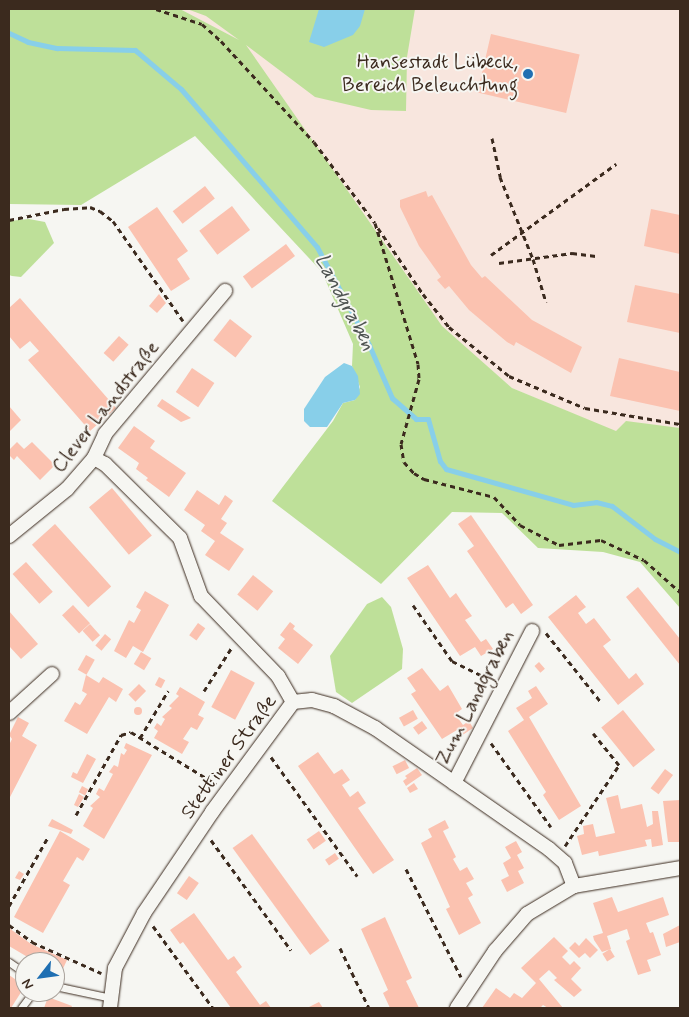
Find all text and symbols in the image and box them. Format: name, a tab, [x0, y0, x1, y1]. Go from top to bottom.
place label: Hansestadt Lübeck, Bereich Beleuchtung	[342, 50, 518, 97]
marker: Hansestadt Lübeck, Bereich Beleuchtung	[522, 68, 534, 80]
water label: Landgraben	[309, 249, 381, 355]
street label: Clever Landstraße	[48, 337, 164, 477]
street label: Zum Landgraben	[430, 626, 520, 770]
street label: Stettiner Straße	[177, 692, 281, 822]
north arrow	[15, 952, 65, 1002]
text: N	[18, 975, 38, 993]

